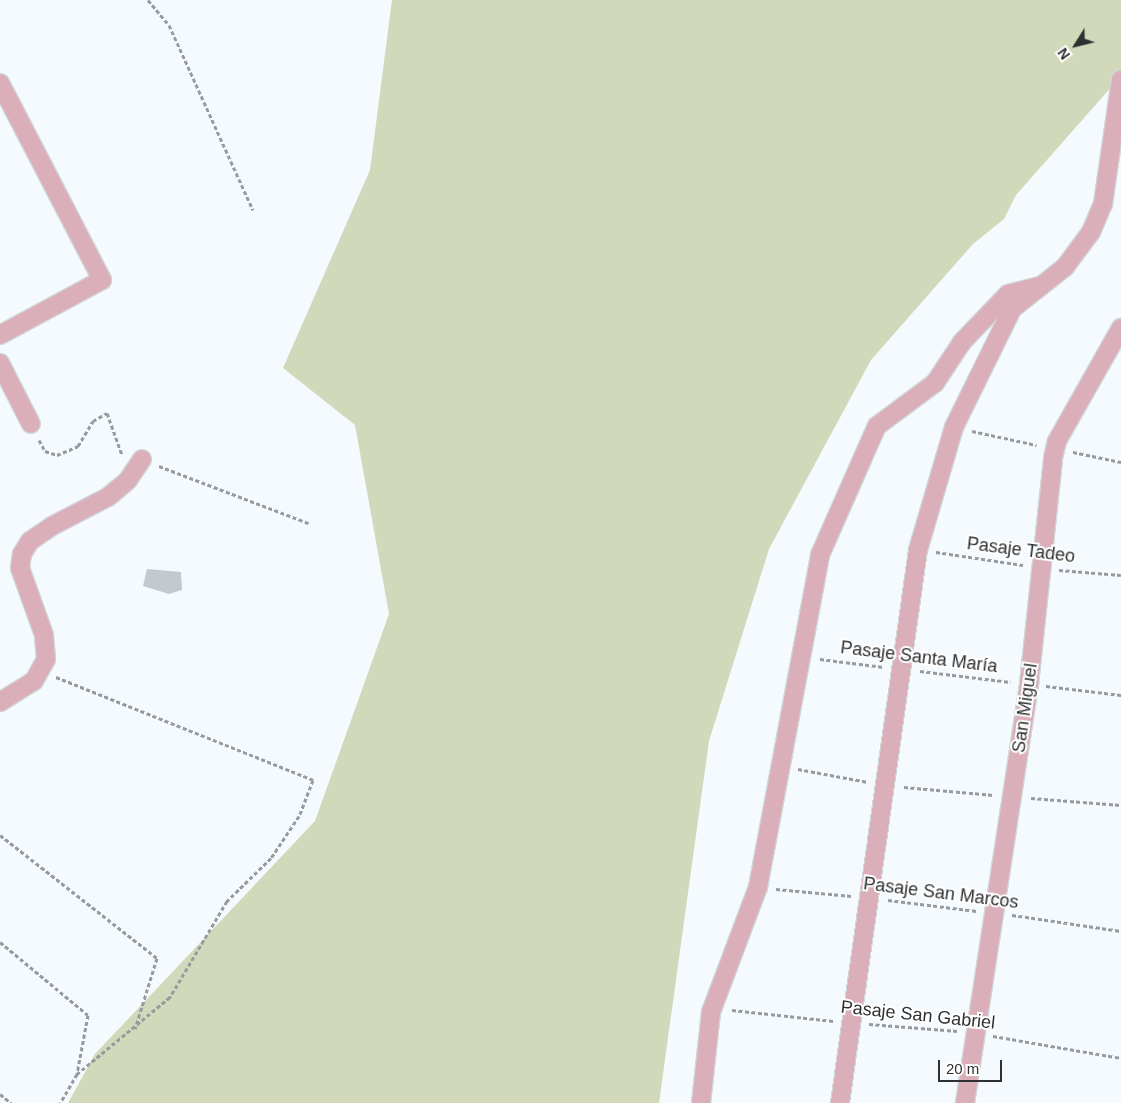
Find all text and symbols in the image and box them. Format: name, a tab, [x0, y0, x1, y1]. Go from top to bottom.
north arrow	[1051, 20, 1101, 70]
text: N	[1054, 45, 1073, 63]
street label: Pasaje Tadeo	[966, 533, 1076, 567]
street label: Pasaje Santa María	[839, 637, 999, 677]
street label: San Miguel	[1008, 662, 1042, 754]
street label: Pasaje San Marcos	[862, 873, 1020, 913]
street label: Pasaje San Gabriel	[840, 996, 996, 1034]
scale bar	[941, 1050, 1005, 1082]
text: 20 m	[946, 1060, 979, 1077]

